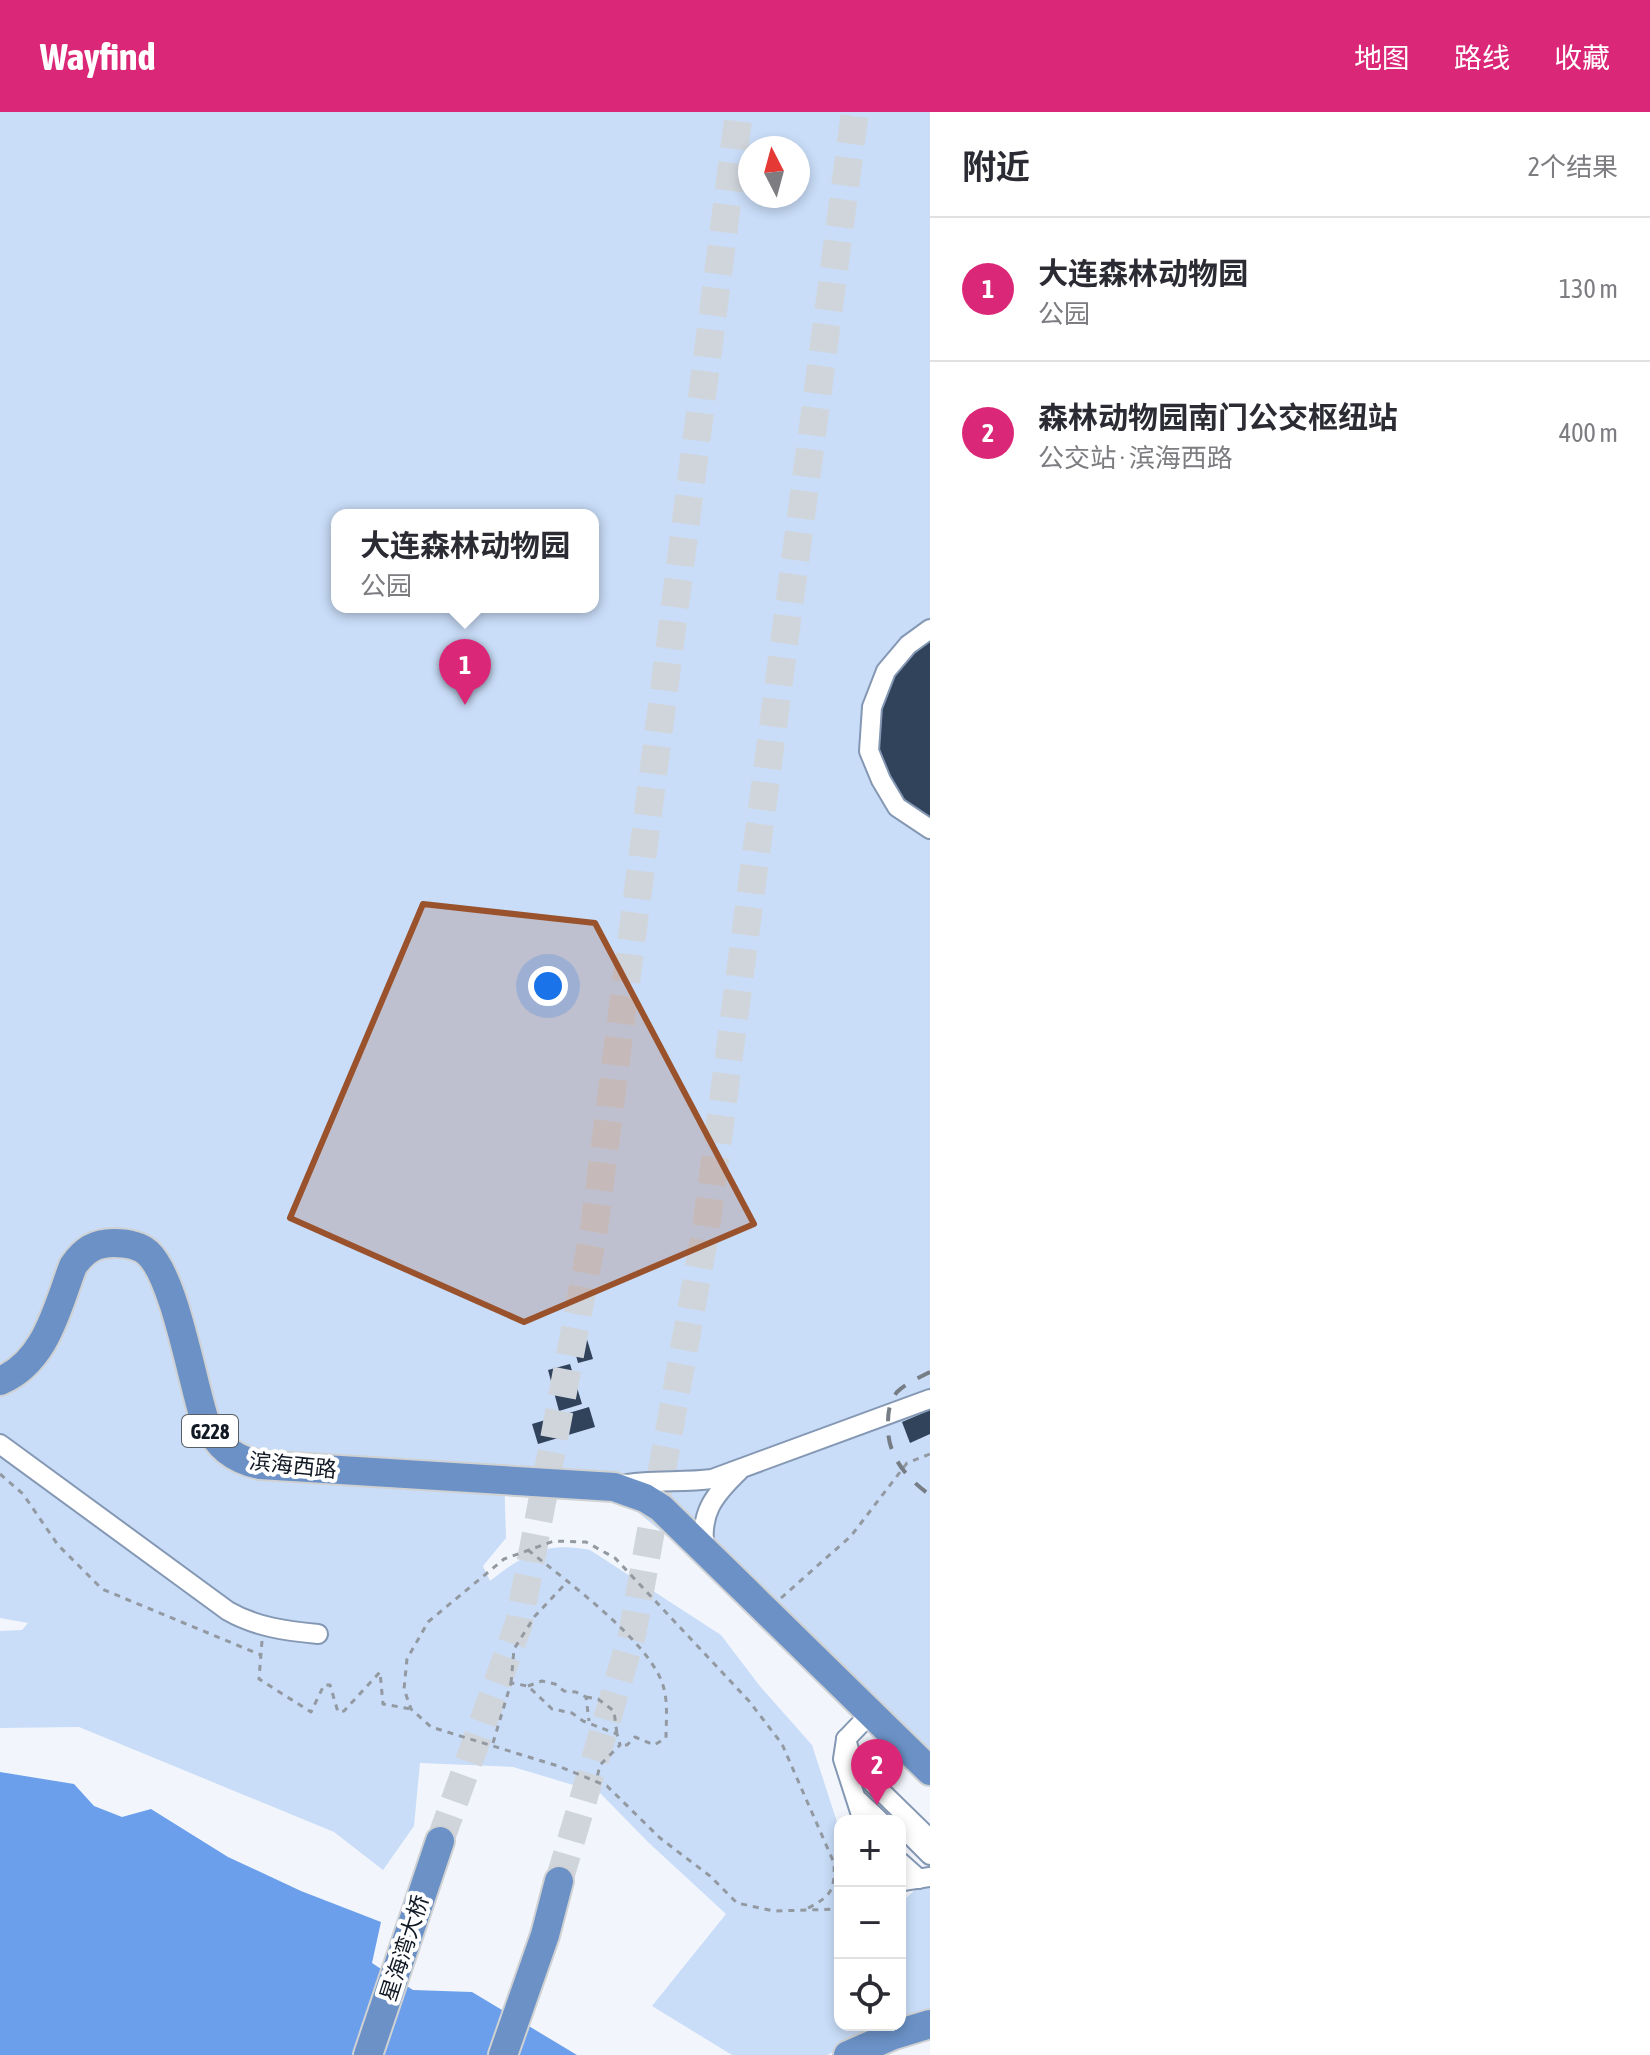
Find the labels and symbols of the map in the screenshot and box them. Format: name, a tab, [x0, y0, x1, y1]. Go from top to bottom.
north arrow	[738, 136, 810, 208]
pin: 1	[439, 639, 491, 705]
your location	[528, 966, 568, 1006]
road number: G228	[182, 1415, 238, 1447]
street label: 滨海西路	[248, 1447, 338, 1483]
pin: 2	[851, 1739, 903, 1805]
street label: 星海湾大桥	[375, 1892, 433, 2004]

